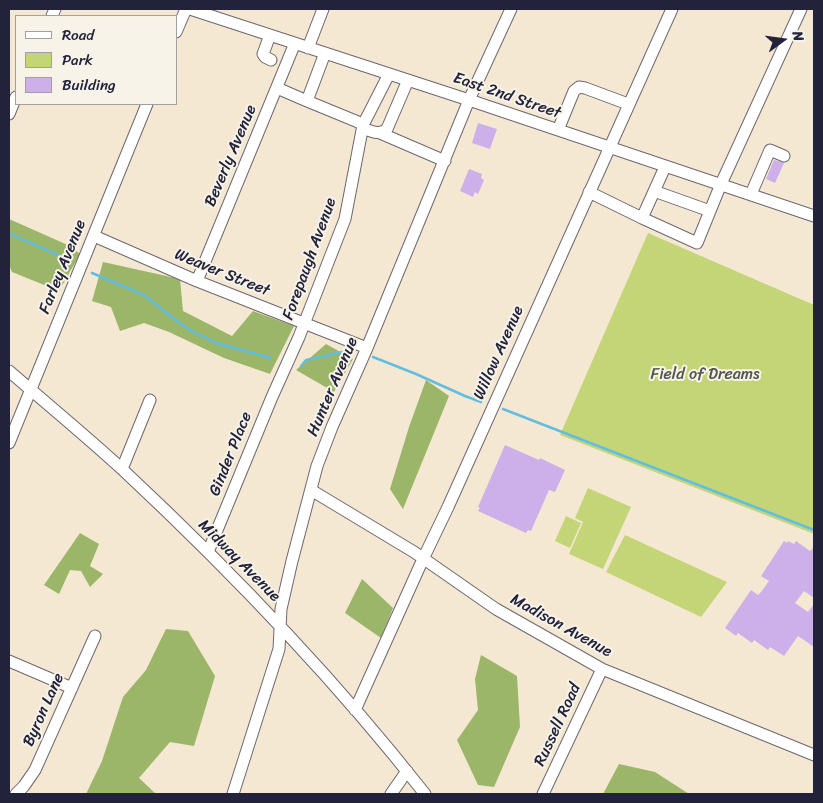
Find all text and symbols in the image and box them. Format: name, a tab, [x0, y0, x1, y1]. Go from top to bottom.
legend	[15, 15, 178, 105]
north arrow	[758, 15, 808, 65]
text: Road	[62, 22, 94, 48]
text: N	[785, 29, 811, 44]
text: Park	[62, 47, 93, 73]
street label: East 2nd Street	[451, 69, 563, 123]
text: Building	[62, 72, 116, 98]
street label: Beverly Avenue	[201, 102, 261, 210]
street label: Forepaugh Avenue	[279, 195, 341, 323]
street label: Farley Avenue	[35, 217, 91, 317]
street label: Weaver Street	[172, 245, 272, 301]
street label: Willow Avenue	[470, 303, 528, 403]
street label: Hunter Avenue	[304, 335, 362, 439]
park label: Field of Dreams	[650, 365, 760, 385]
street label: Ginder Place	[205, 409, 257, 499]
street label: Midway Avenue	[194, 516, 284, 606]
street label: Madison Avenue	[507, 590, 615, 662]
street label: Byron Lane	[19, 670, 69, 750]
street label: Russell Road	[531, 681, 585, 769]

